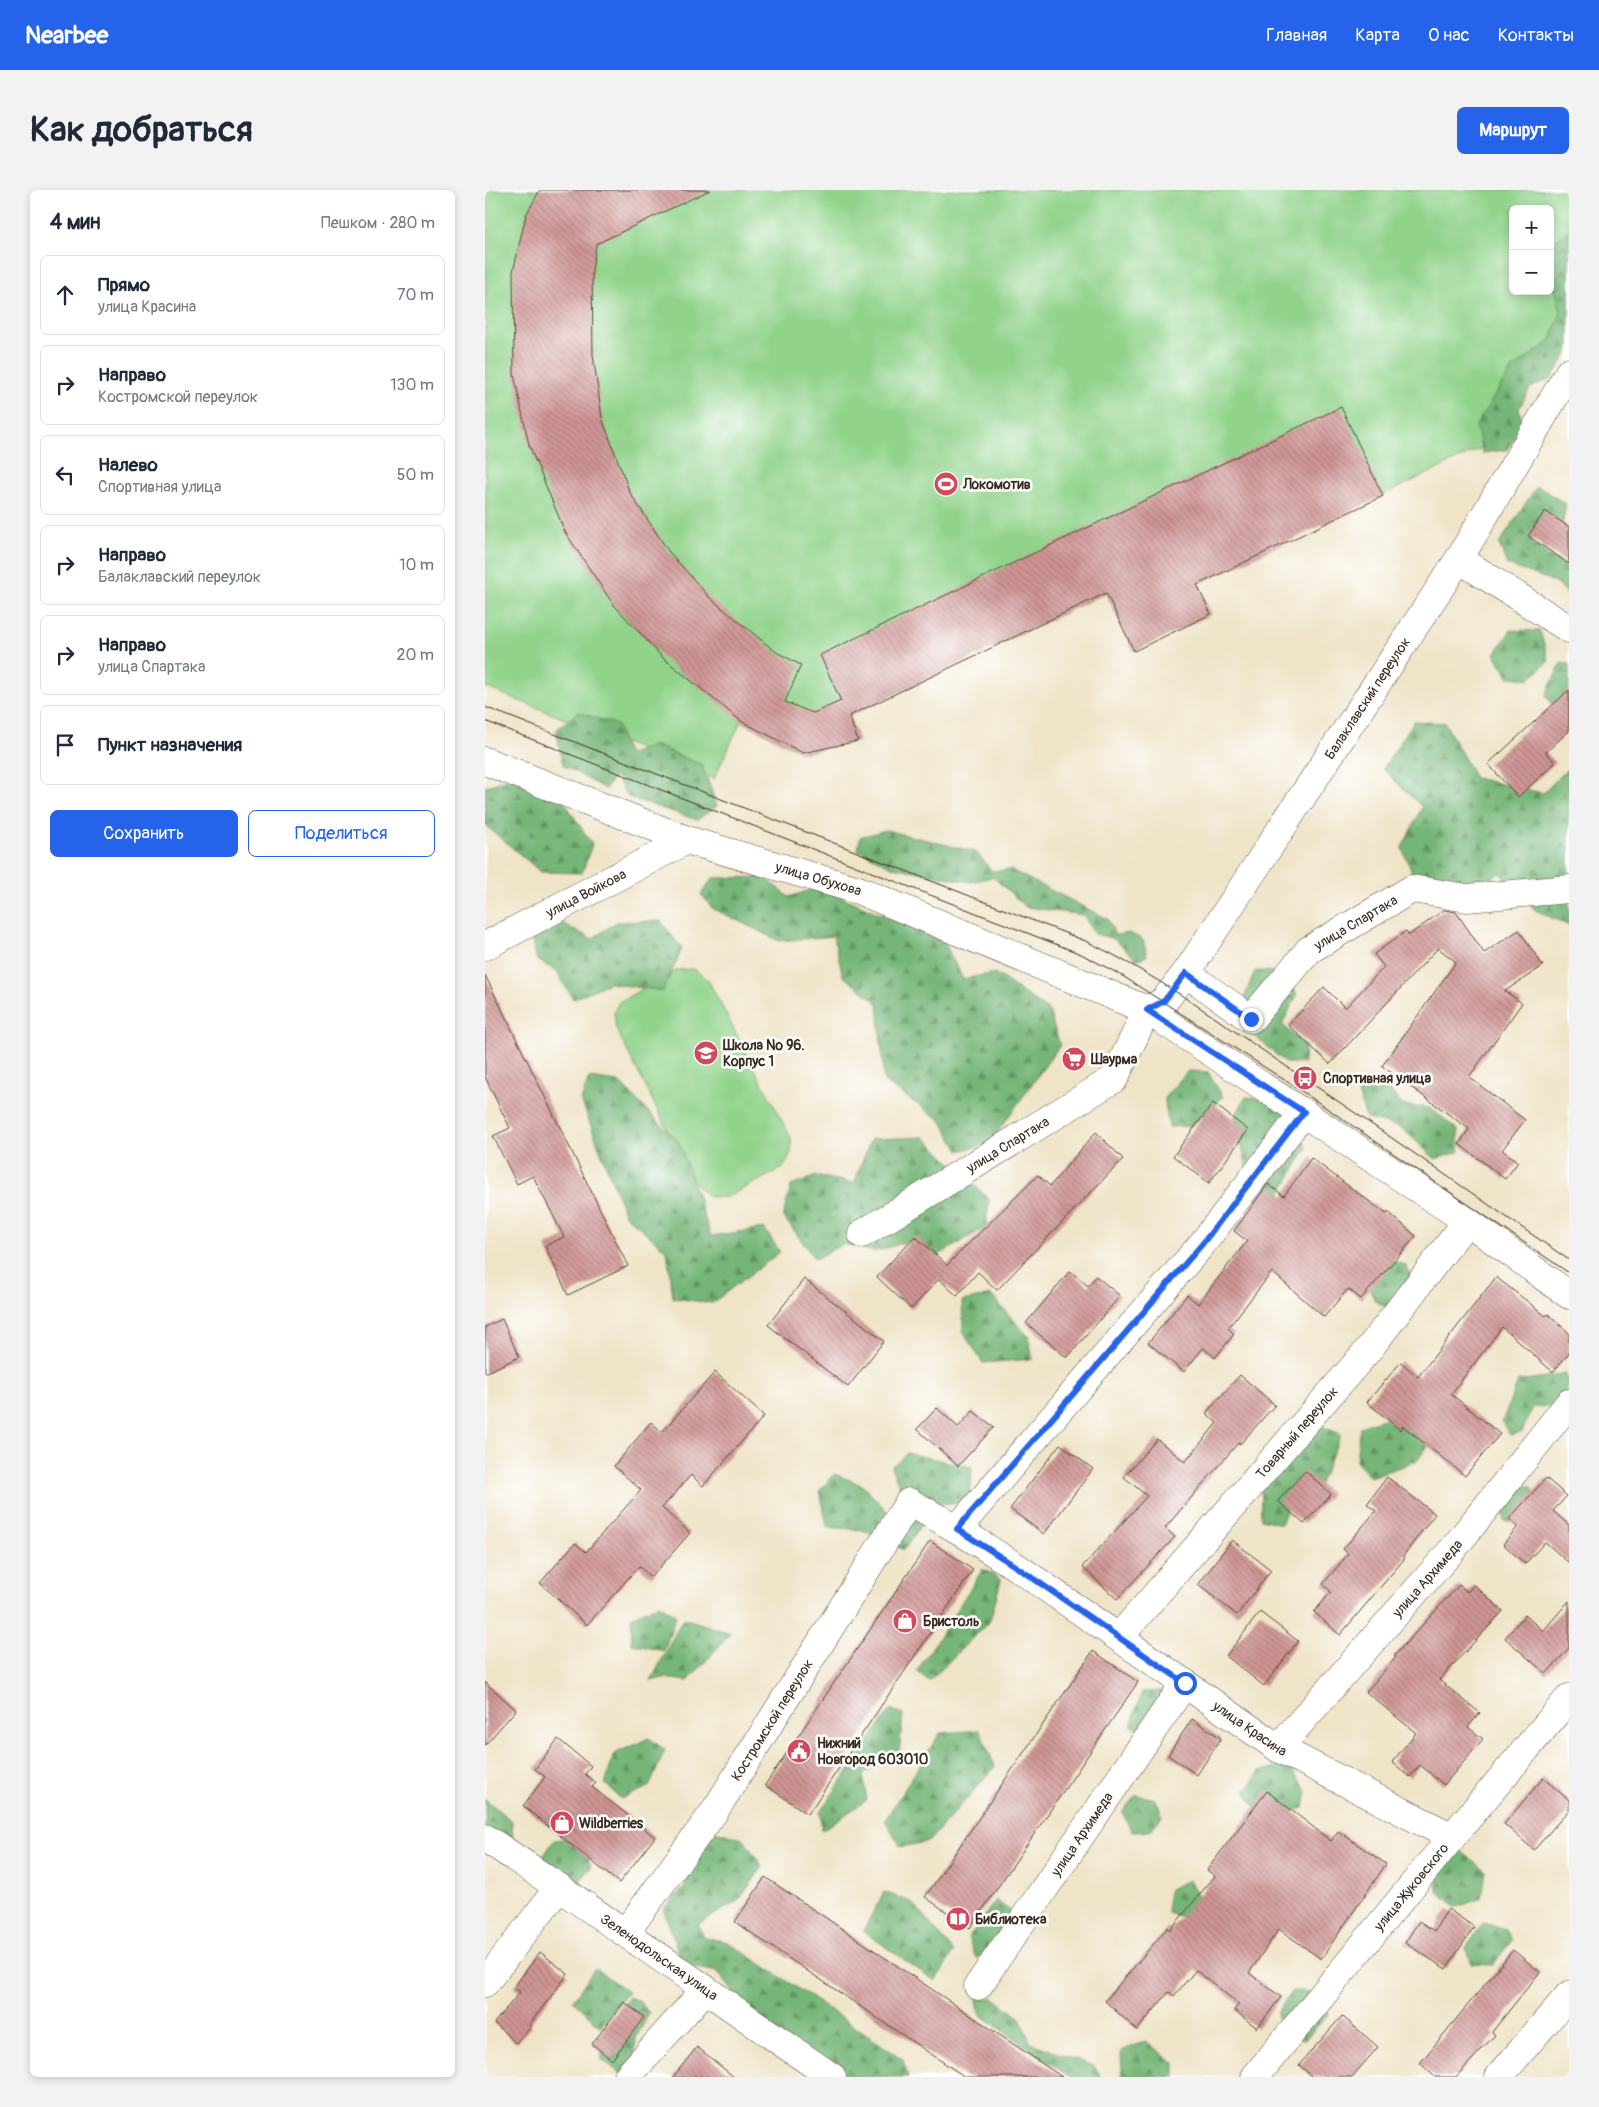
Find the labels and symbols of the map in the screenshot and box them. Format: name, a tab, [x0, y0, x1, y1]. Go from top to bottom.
sports icon: Локомотив	[933, 471, 959, 497]
place label: Локомотив	[962, 476, 1031, 493]
street label: Балаклавский переулок	[1321, 634, 1414, 763]
street label: улица Обухова	[773, 858, 864, 899]
street label: улица Войкова	[542, 865, 629, 922]
street label: улица Спартака	[1310, 891, 1400, 954]
route end	[1240, 1008, 1263, 1031]
place label: Школа № 96. Корпус 1	[722, 1037, 805, 1070]
school or university icon: Школа № 96. Корпус 1	[693, 1040, 719, 1066]
supermarket icon: Шаурма	[1061, 1046, 1087, 1072]
place label: Шаурма	[1090, 1051, 1138, 1068]
bus stop icon: Спортивная улица	[1292, 1065, 1318, 1091]
place label: Спортивная улица	[1323, 1070, 1431, 1087]
street label: улица Спартака	[962, 1113, 1052, 1177]
street label: Товарный переулок	[1252, 1383, 1341, 1482]
street label: улица Архимеда	[1388, 1536, 1466, 1621]
shop icon: Бристоль	[892, 1608, 918, 1634]
place label: Бристоль	[923, 1613, 979, 1630]
street label: Костромской переулок	[727, 1656, 816, 1784]
route start	[1174, 1672, 1197, 1695]
street label: улица Красина	[1209, 1697, 1290, 1760]
place label: Нижний Новгород 603010	[817, 1735, 929, 1768]
public building icon: Нижний Новгород 603010	[786, 1738, 812, 1764]
street label: улица Архимеда	[1047, 1789, 1116, 1880]
shop icon: Wildberries	[549, 1810, 575, 1836]
place label: Wildberries	[579, 1815, 644, 1832]
street label: улица Жуковского	[1370, 1839, 1452, 1935]
library icon: Библиотека	[945, 1906, 971, 1932]
street label: Зеленодольская улица	[597, 1910, 721, 2004]
place label: Библиотека	[975, 1911, 1047, 1928]

